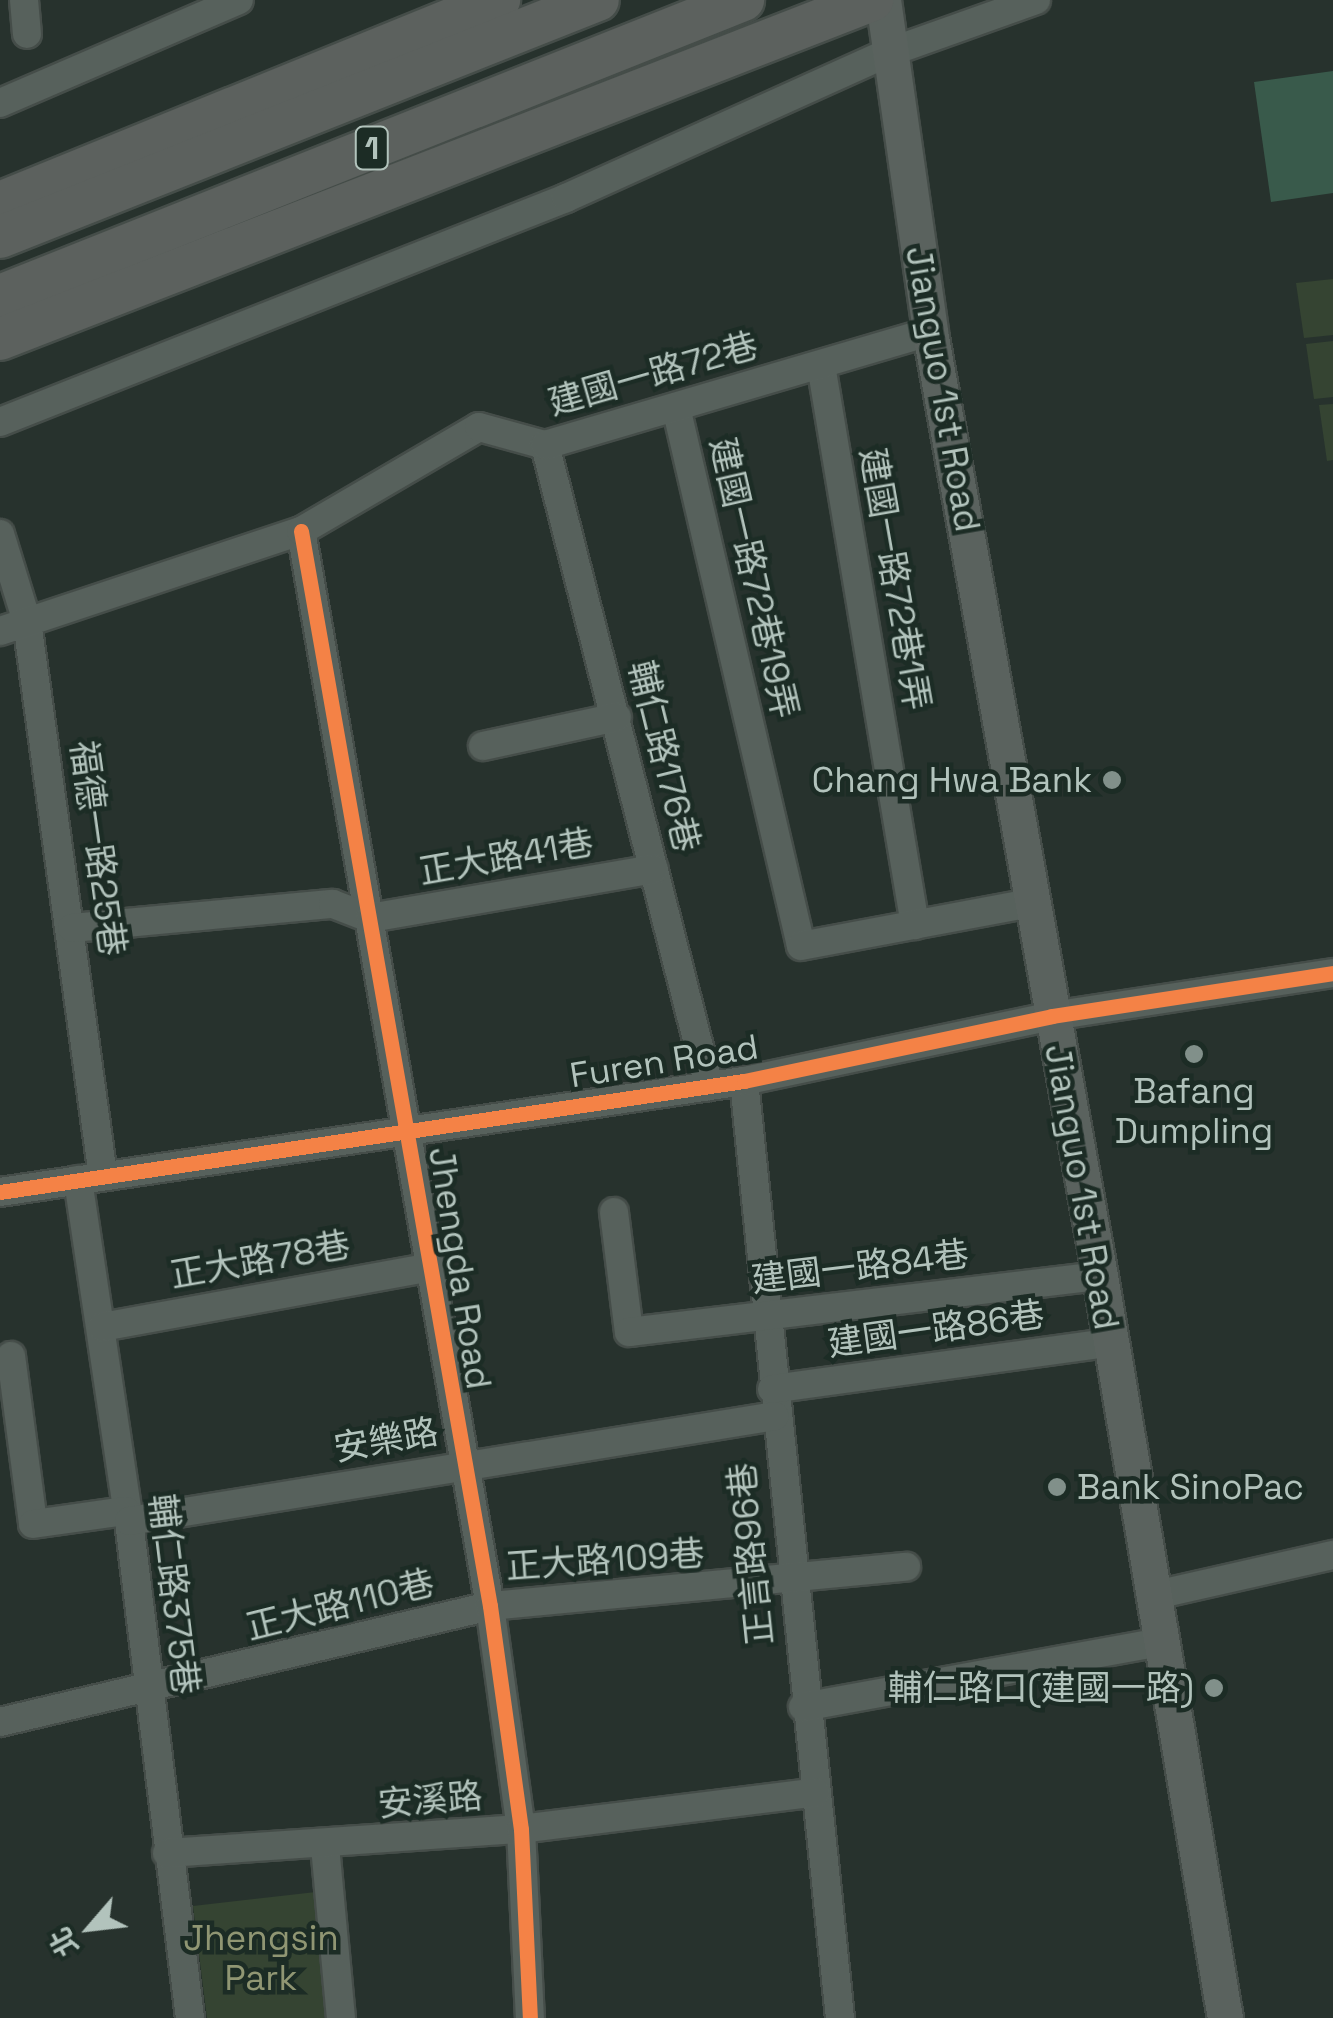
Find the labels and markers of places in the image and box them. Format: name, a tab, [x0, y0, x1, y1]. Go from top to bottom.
place label: Chang Hwa Bank	[812, 759, 1092, 801]
marker: Chang Hwa Bank	[1101, 769, 1123, 791]
marker: Bafang Dumpling	[1183, 1043, 1205, 1065]
place label: Bafang Dumpling	[1115, 1070, 1273, 1152]
place label: Bank SinoPac	[1077, 1466, 1304, 1508]
marker: Bank SinoPac	[1046, 1476, 1068, 1498]
place label: 輔仁路口(建國一路)	[888, 1667, 1194, 1709]
marker: 輔仁路口(建國一路)	[1203, 1677, 1225, 1699]

